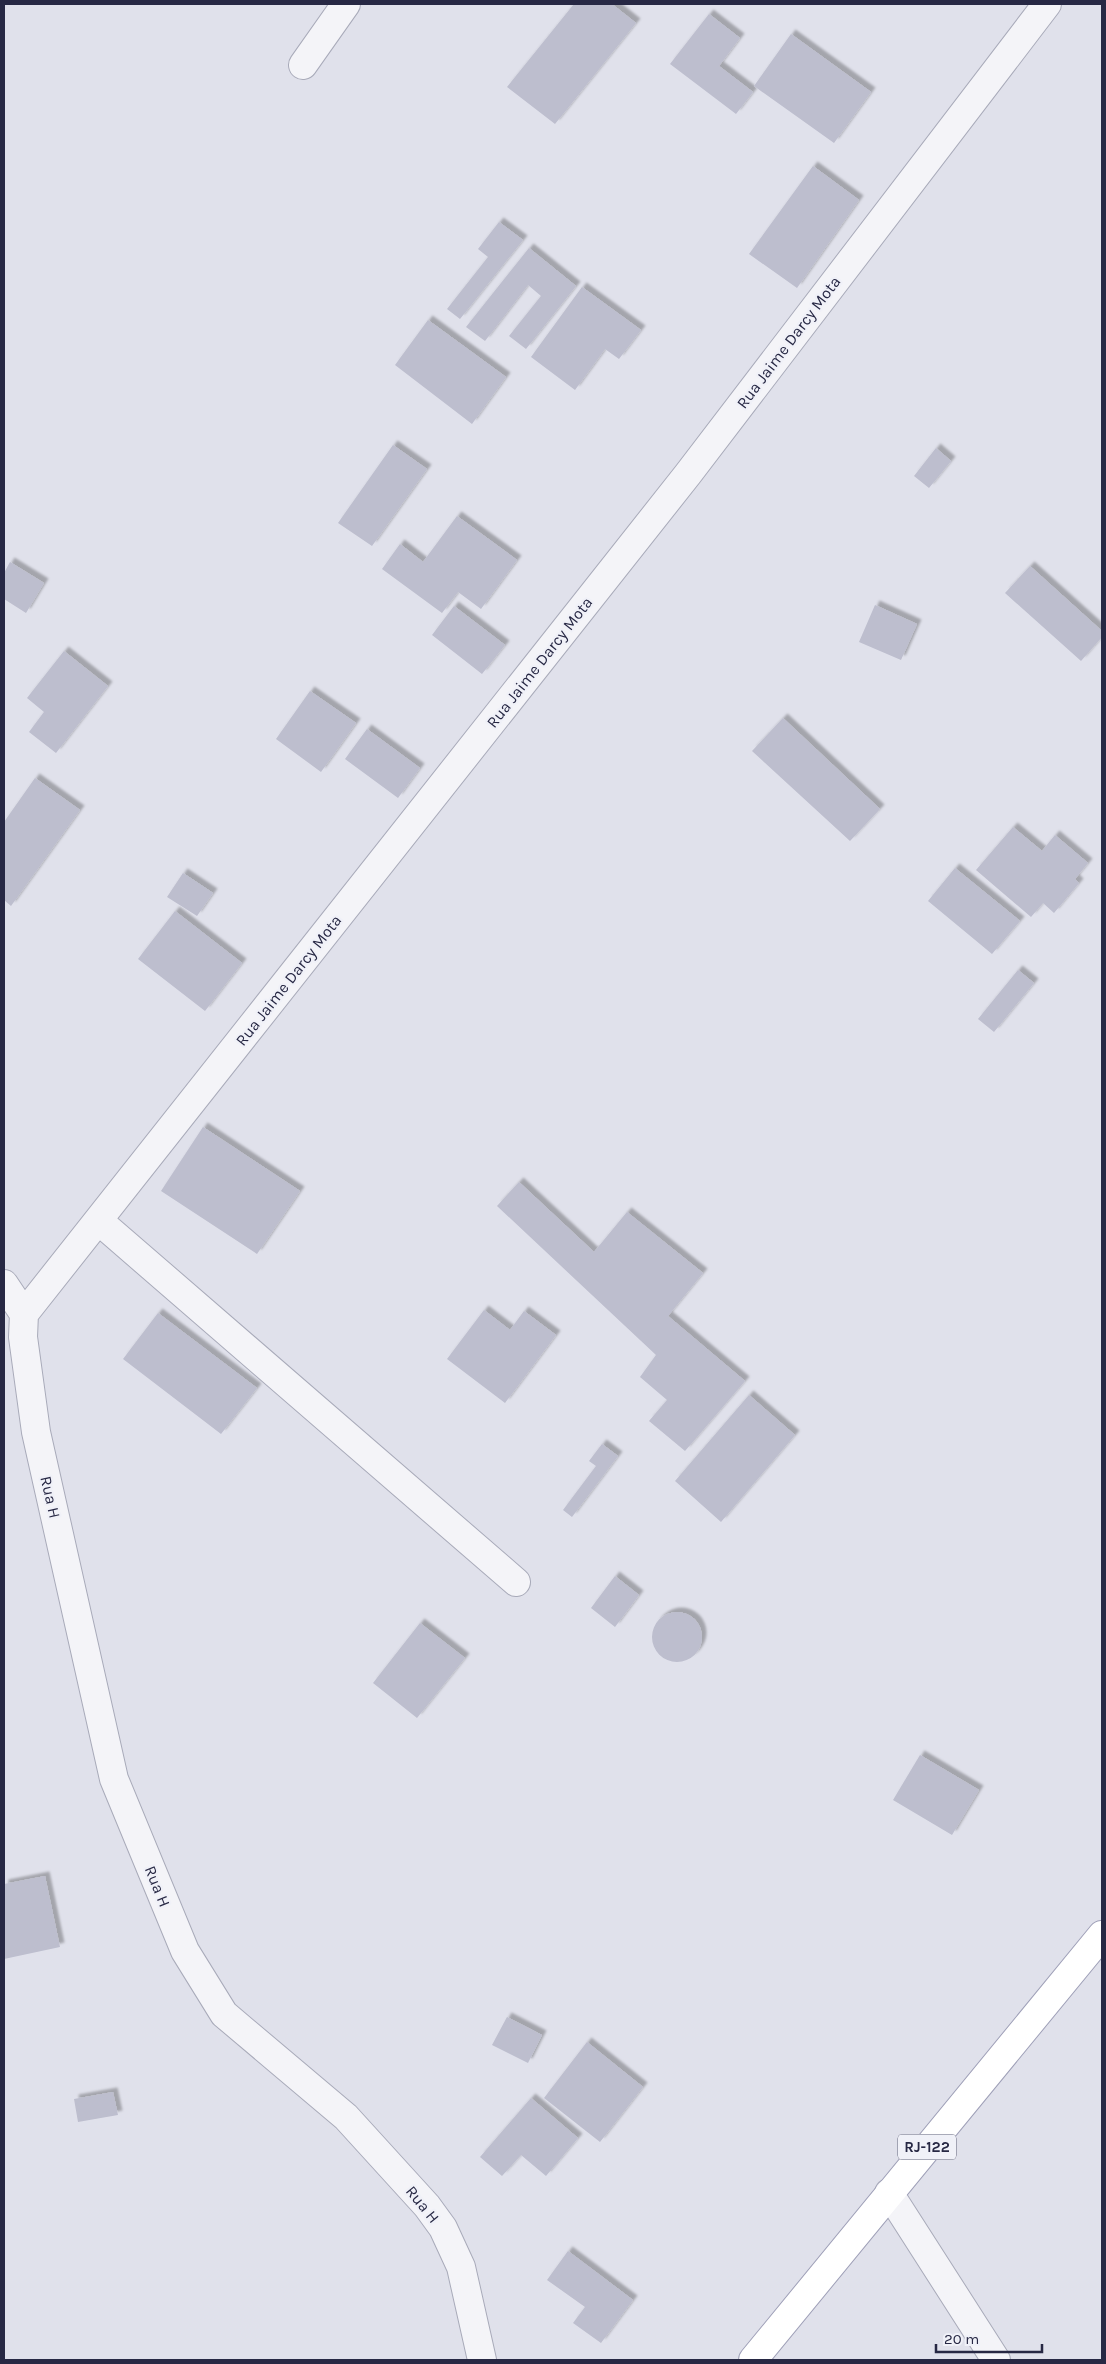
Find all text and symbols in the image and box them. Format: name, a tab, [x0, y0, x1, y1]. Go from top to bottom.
street label: Rua Jaime Darcy Mota	[732, 272, 844, 412]
street label: Rua Jaime Darcy Mota	[482, 593, 596, 732]
street label: Rua Jaime Darcy Mota	[231, 911, 345, 1050]
street label: Rua H	[36, 1474, 65, 1520]
street label: Rua H	[141, 1863, 174, 1910]
road number: RJ-122	[898, 2134, 956, 2160]
street label: Rua H	[402, 2182, 443, 2227]
scale bar	[936, 2322, 1042, 2354]
text: 20 m	[944, 2330, 979, 2348]

